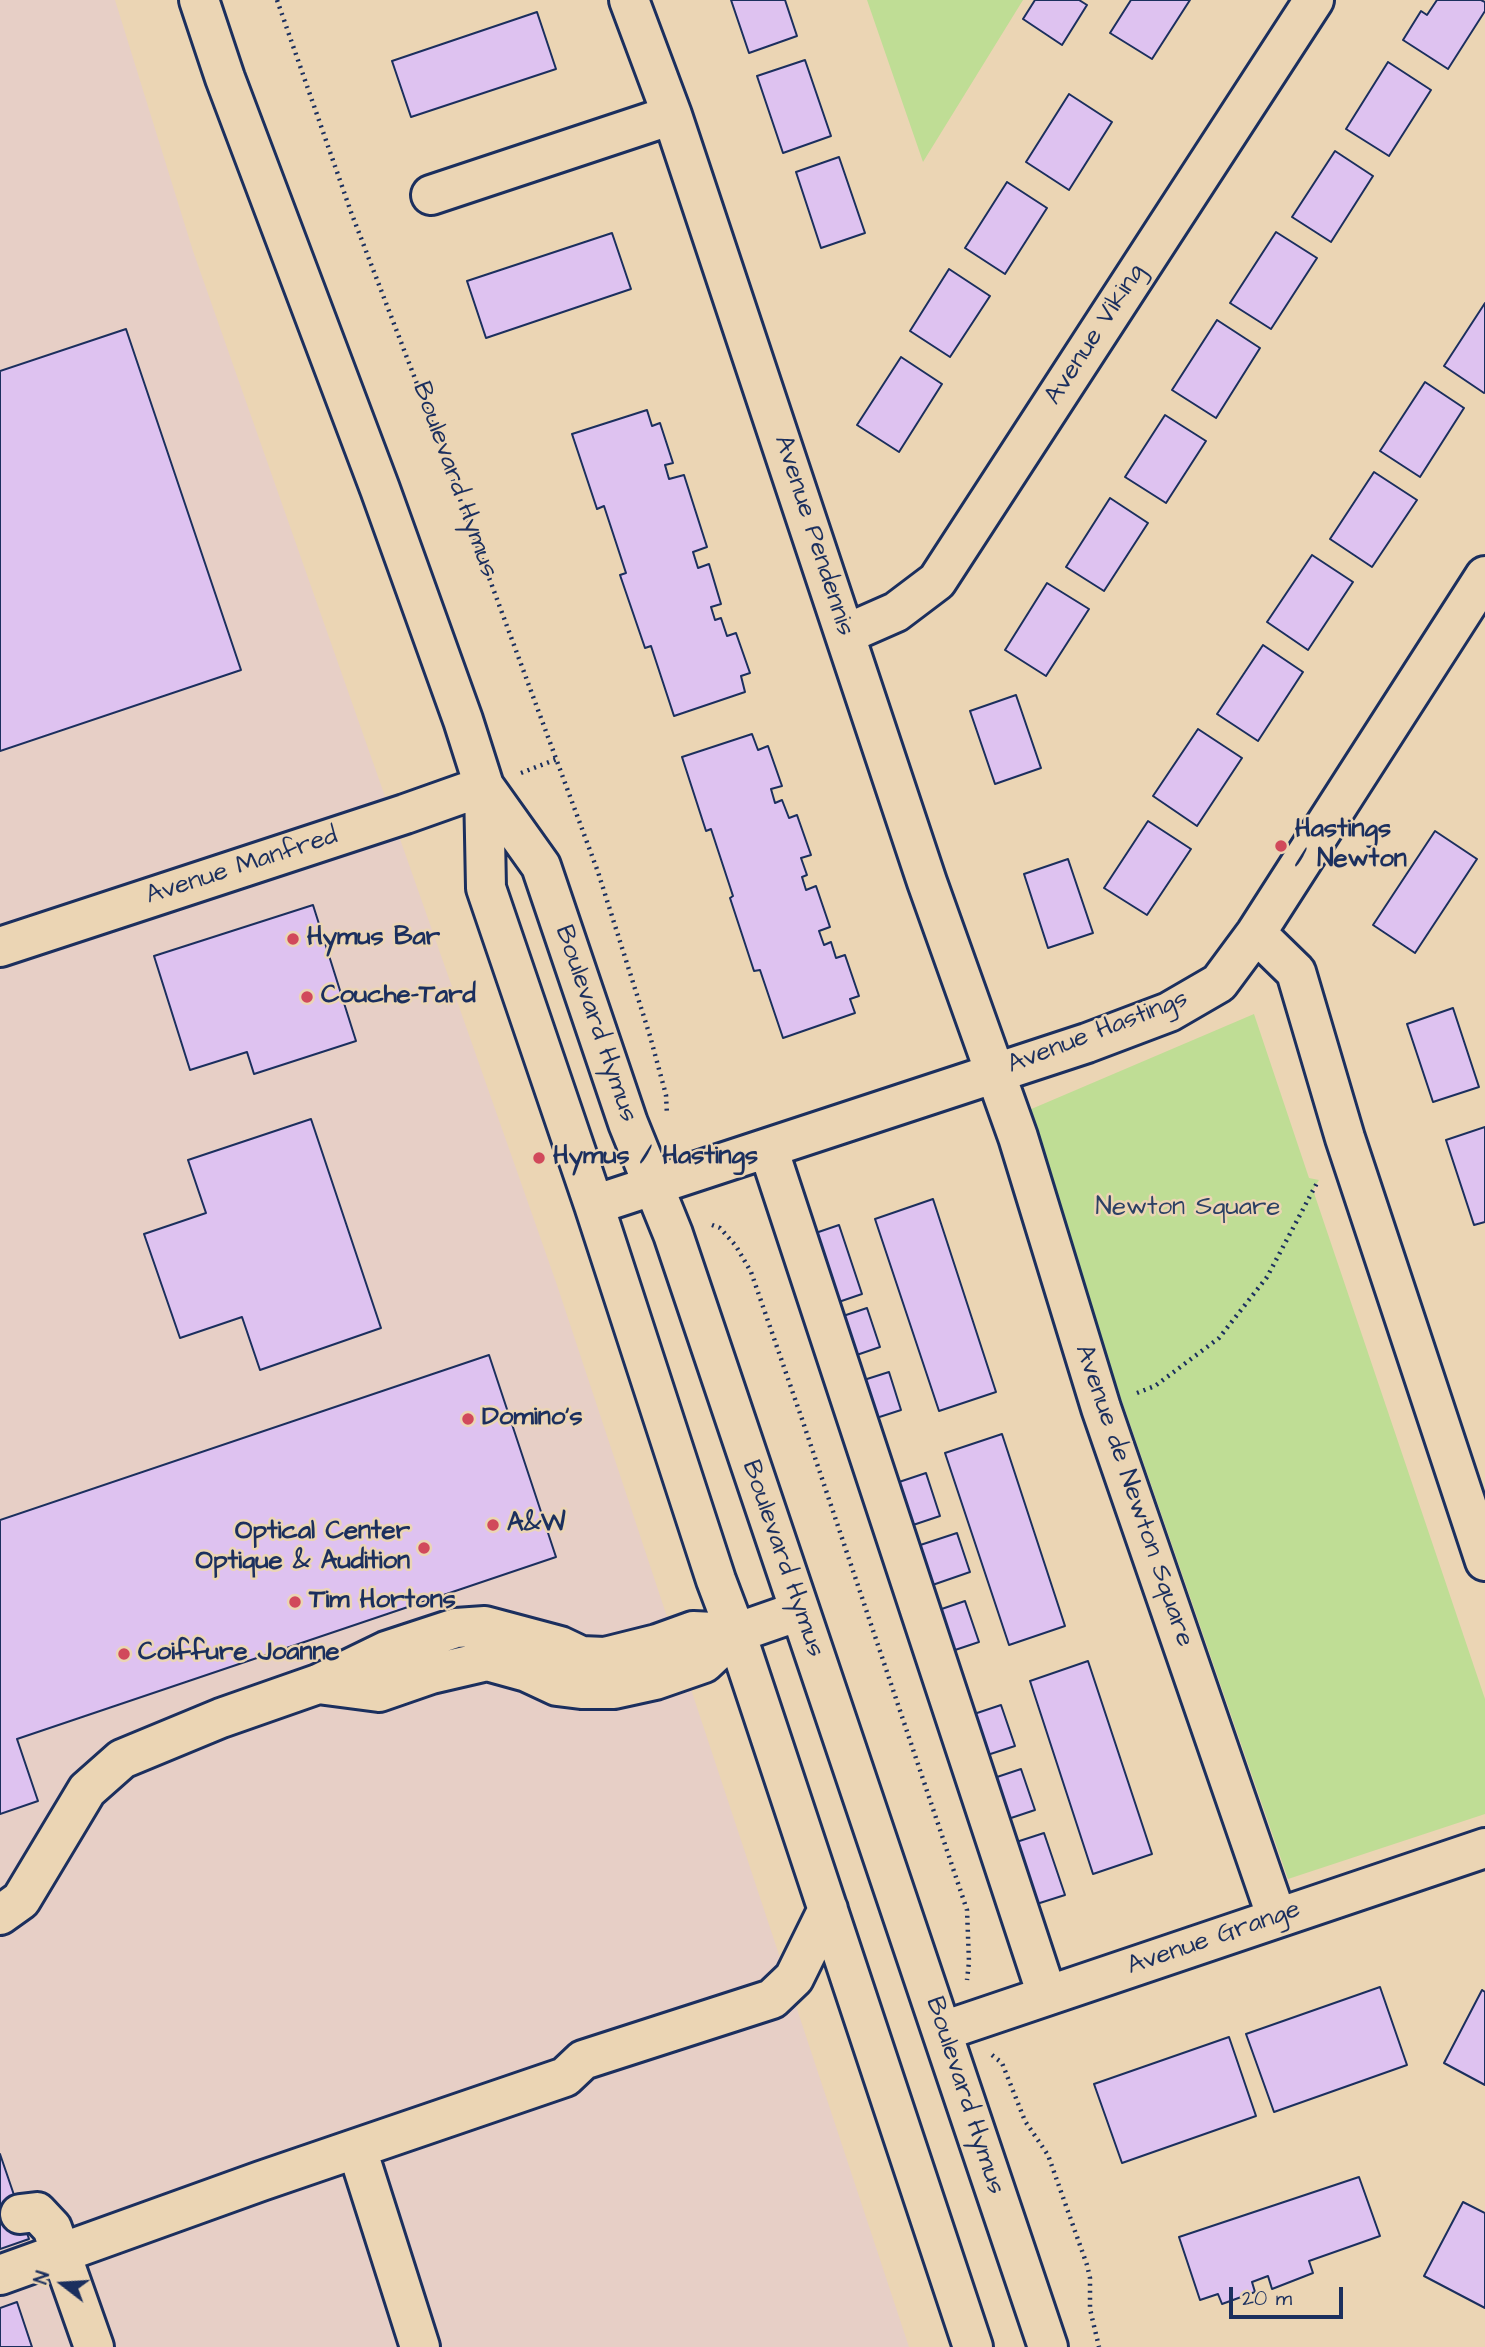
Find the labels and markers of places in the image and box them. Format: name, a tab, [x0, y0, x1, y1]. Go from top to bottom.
place label: Hastings / Newton	[1295, 815, 1407, 876]
marker: Hastings / Newton	[1273, 838, 1289, 854]
place label: Hymus Bar	[307, 923, 440, 955]
marker: Hymus Bar	[285, 931, 301, 947]
place label: Couche-Tard	[321, 981, 476, 1013]
marker: Couche-Tard	[299, 989, 315, 1005]
place label: Hymus / Hastings	[553, 1142, 758, 1174]
marker: Hymus / Hastings	[531, 1150, 547, 1166]
place label: Domino's	[482, 1403, 583, 1435]
marker: Domino's	[460, 1411, 476, 1427]
place label: A&W	[507, 1509, 566, 1541]
place label: Optical Center Optique & Audition	[196, 1517, 410, 1578]
marker: A&W	[485, 1517, 501, 1533]
marker: Optical Center Optique & Audition	[416, 1540, 432, 1556]
place label: Tim Hortons	[309, 1586, 456, 1618]
marker: Tim Hortons	[287, 1594, 303, 1610]
place label: Coiffure Joanne	[138, 1638, 340, 1670]
marker: Coiffure Joanne	[116, 1646, 132, 1662]

